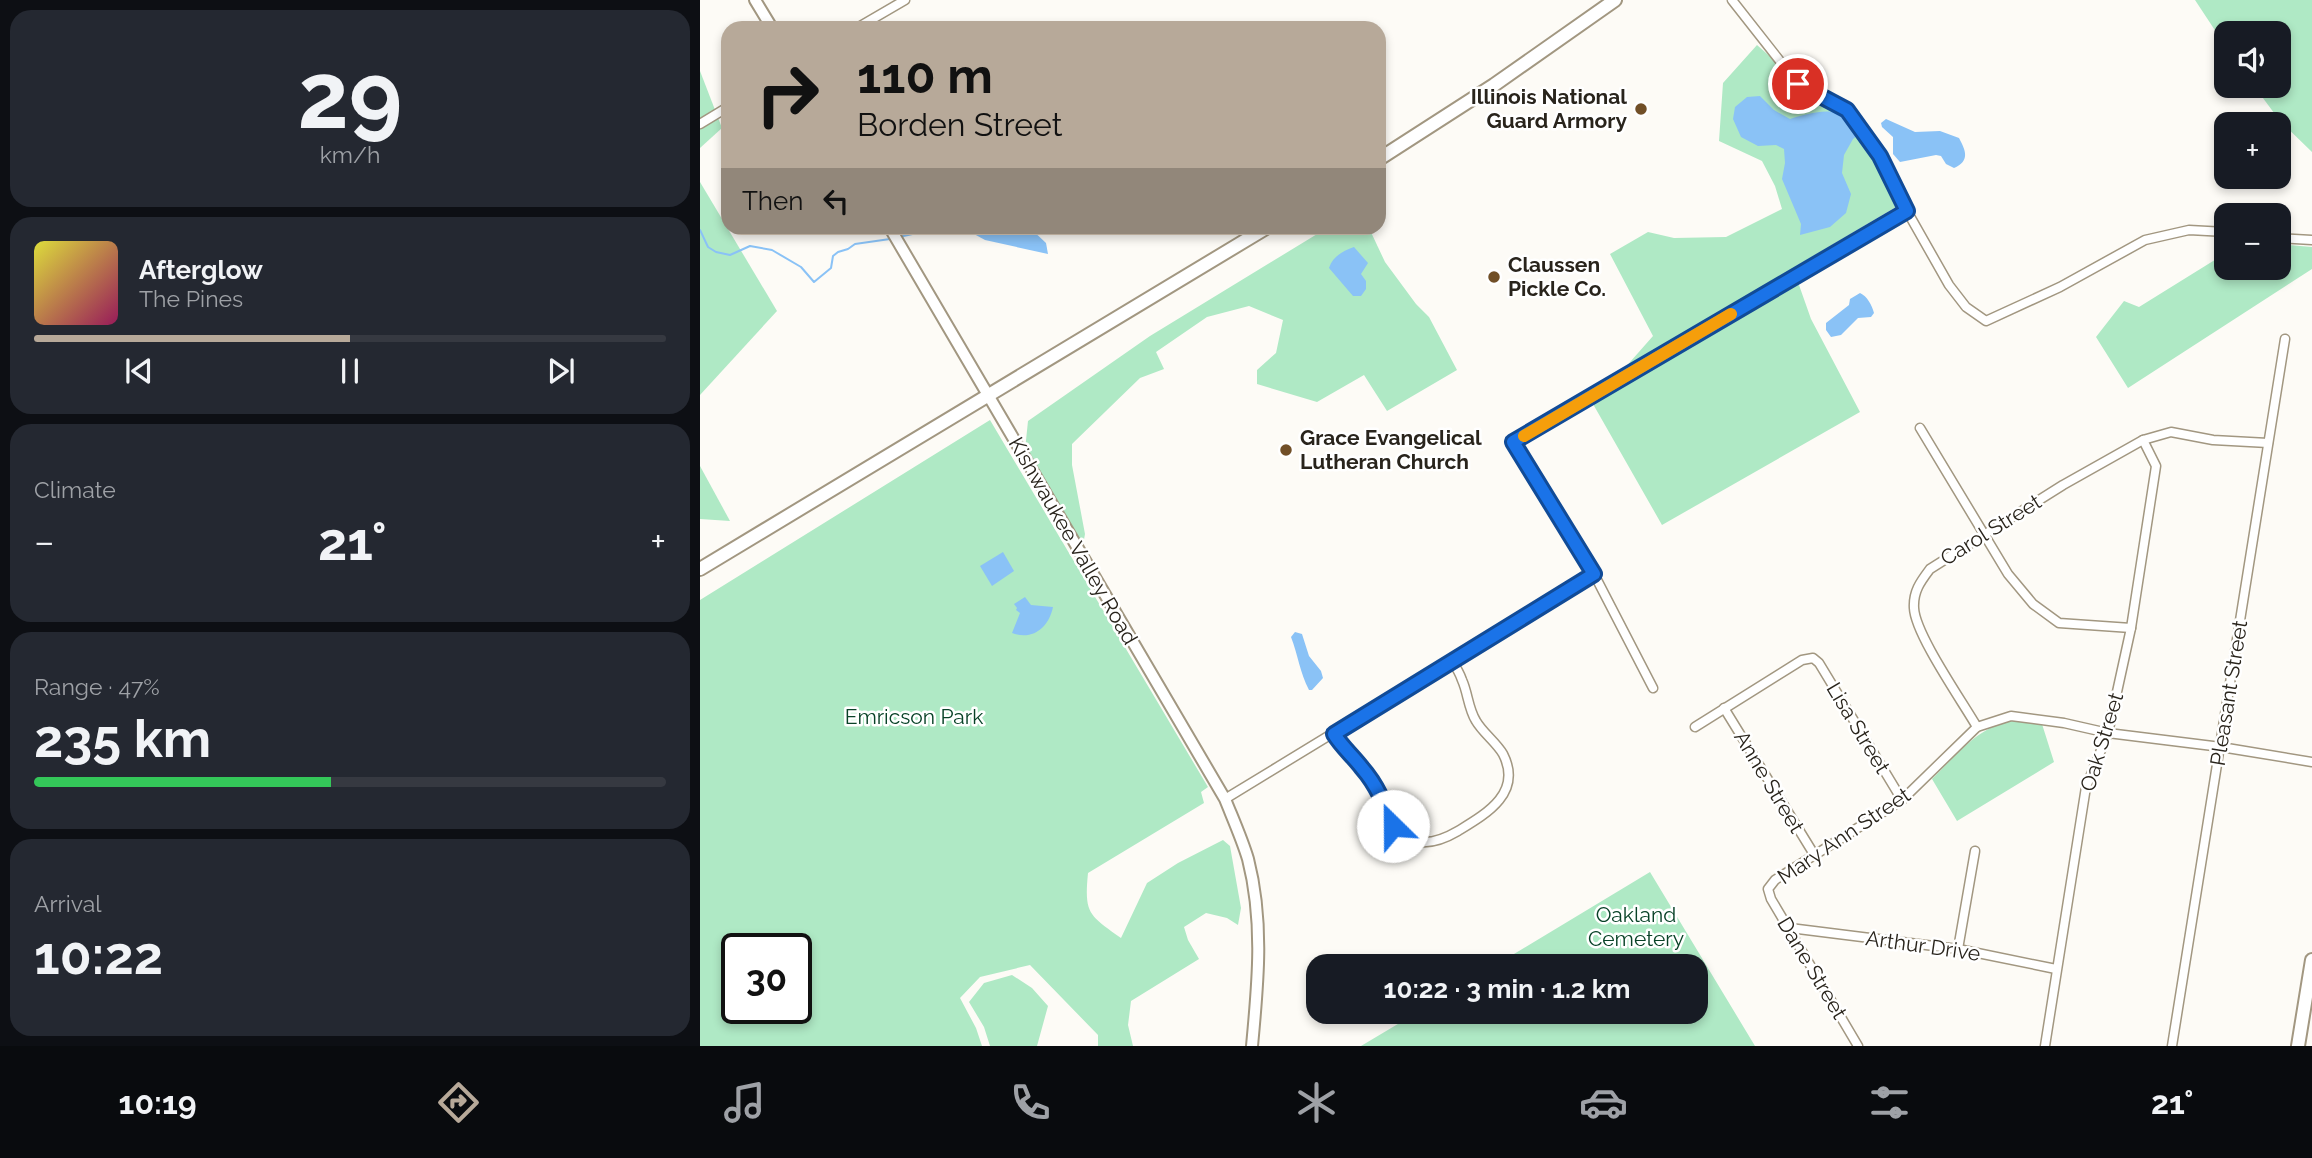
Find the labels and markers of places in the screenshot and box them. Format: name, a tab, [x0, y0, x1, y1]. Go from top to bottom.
pin	[1768, 54, 1828, 114]
place label: Illinois National Guard Armory	[1471, 84, 1627, 133]
marker: Illinois National Guard Armory	[1633, 101, 1649, 117]
place label: Claussen Pickle Co.	[1508, 252, 1606, 301]
marker: Claussen Pickle Co.	[1486, 269, 1502, 285]
place label: Grace Evangelical Lutheran Church	[1300, 425, 1482, 474]
marker: Grace Evangelical Lutheran Church	[1278, 442, 1294, 458]

